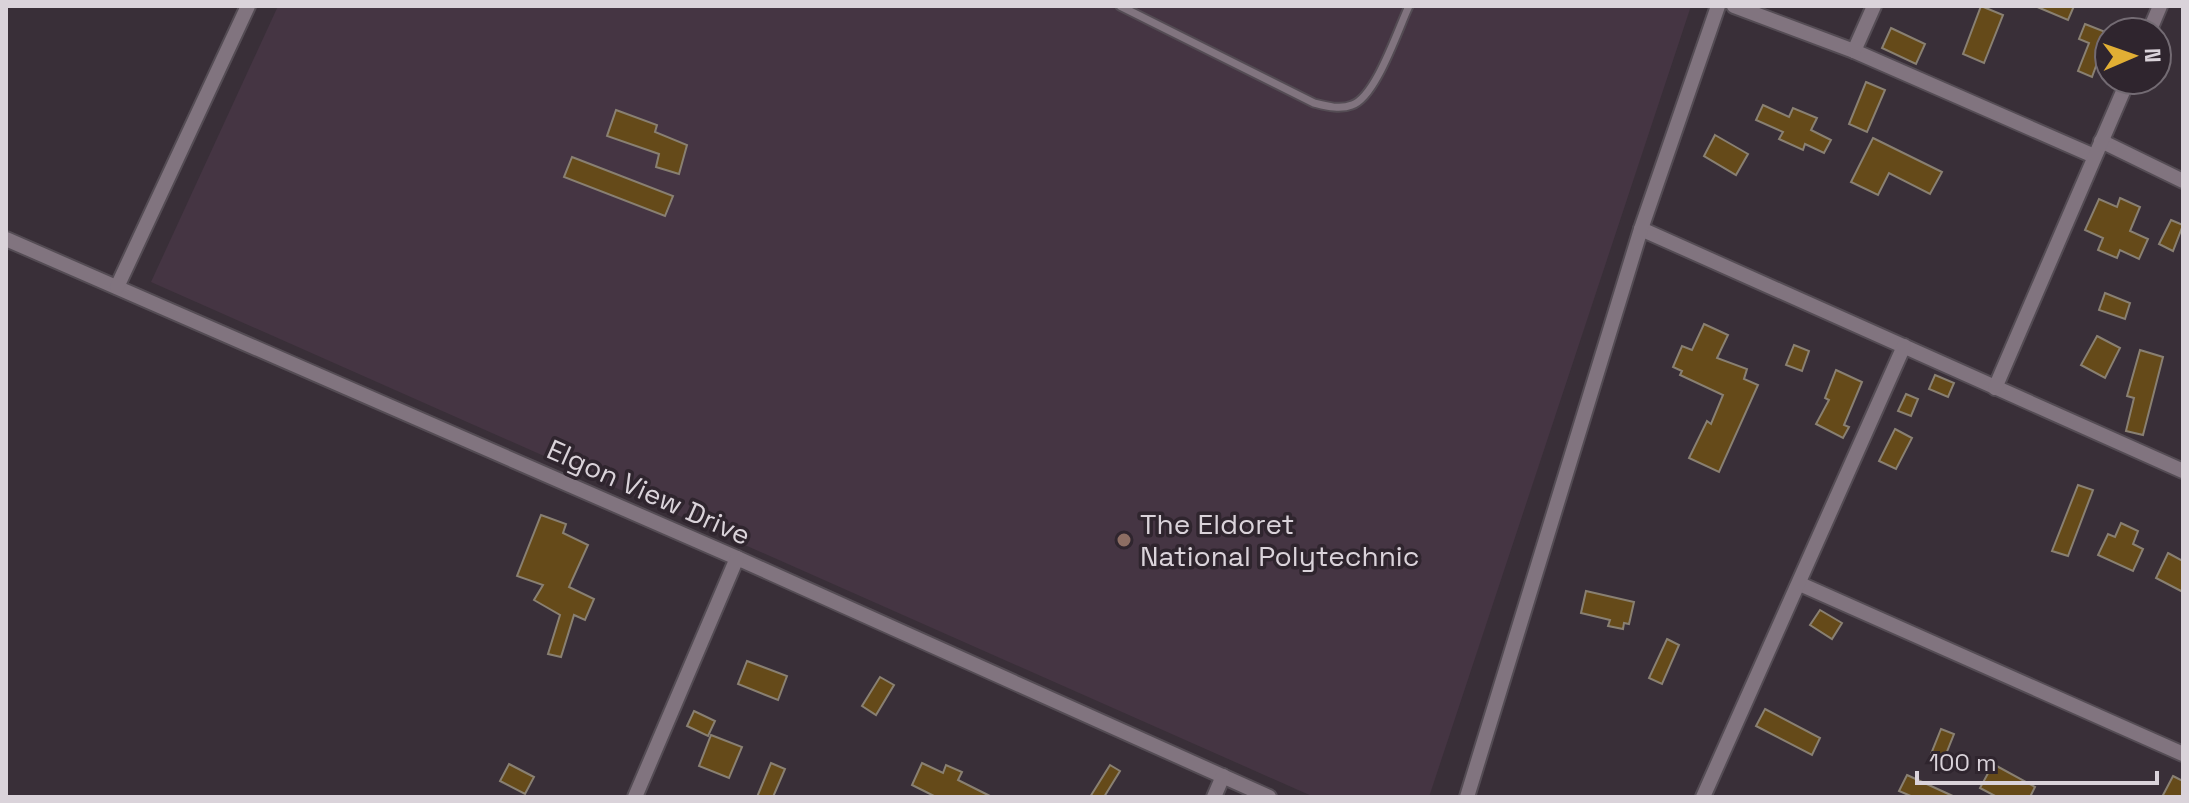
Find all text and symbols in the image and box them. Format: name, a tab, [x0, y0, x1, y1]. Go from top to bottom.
north arrow	[2093, 16, 2173, 96]
text: N	[2139, 47, 2167, 63]
street label: Elgon View Drive	[542, 431, 756, 553]
place label: The Eldoret National Polytechnic	[1140, 506, 1419, 574]
marker: The Eldoret National Polytechnic	[1115, 531, 1133, 549]
scale bar	[1917, 735, 2157, 785]
text: 100 m	[1929, 747, 1997, 778]

